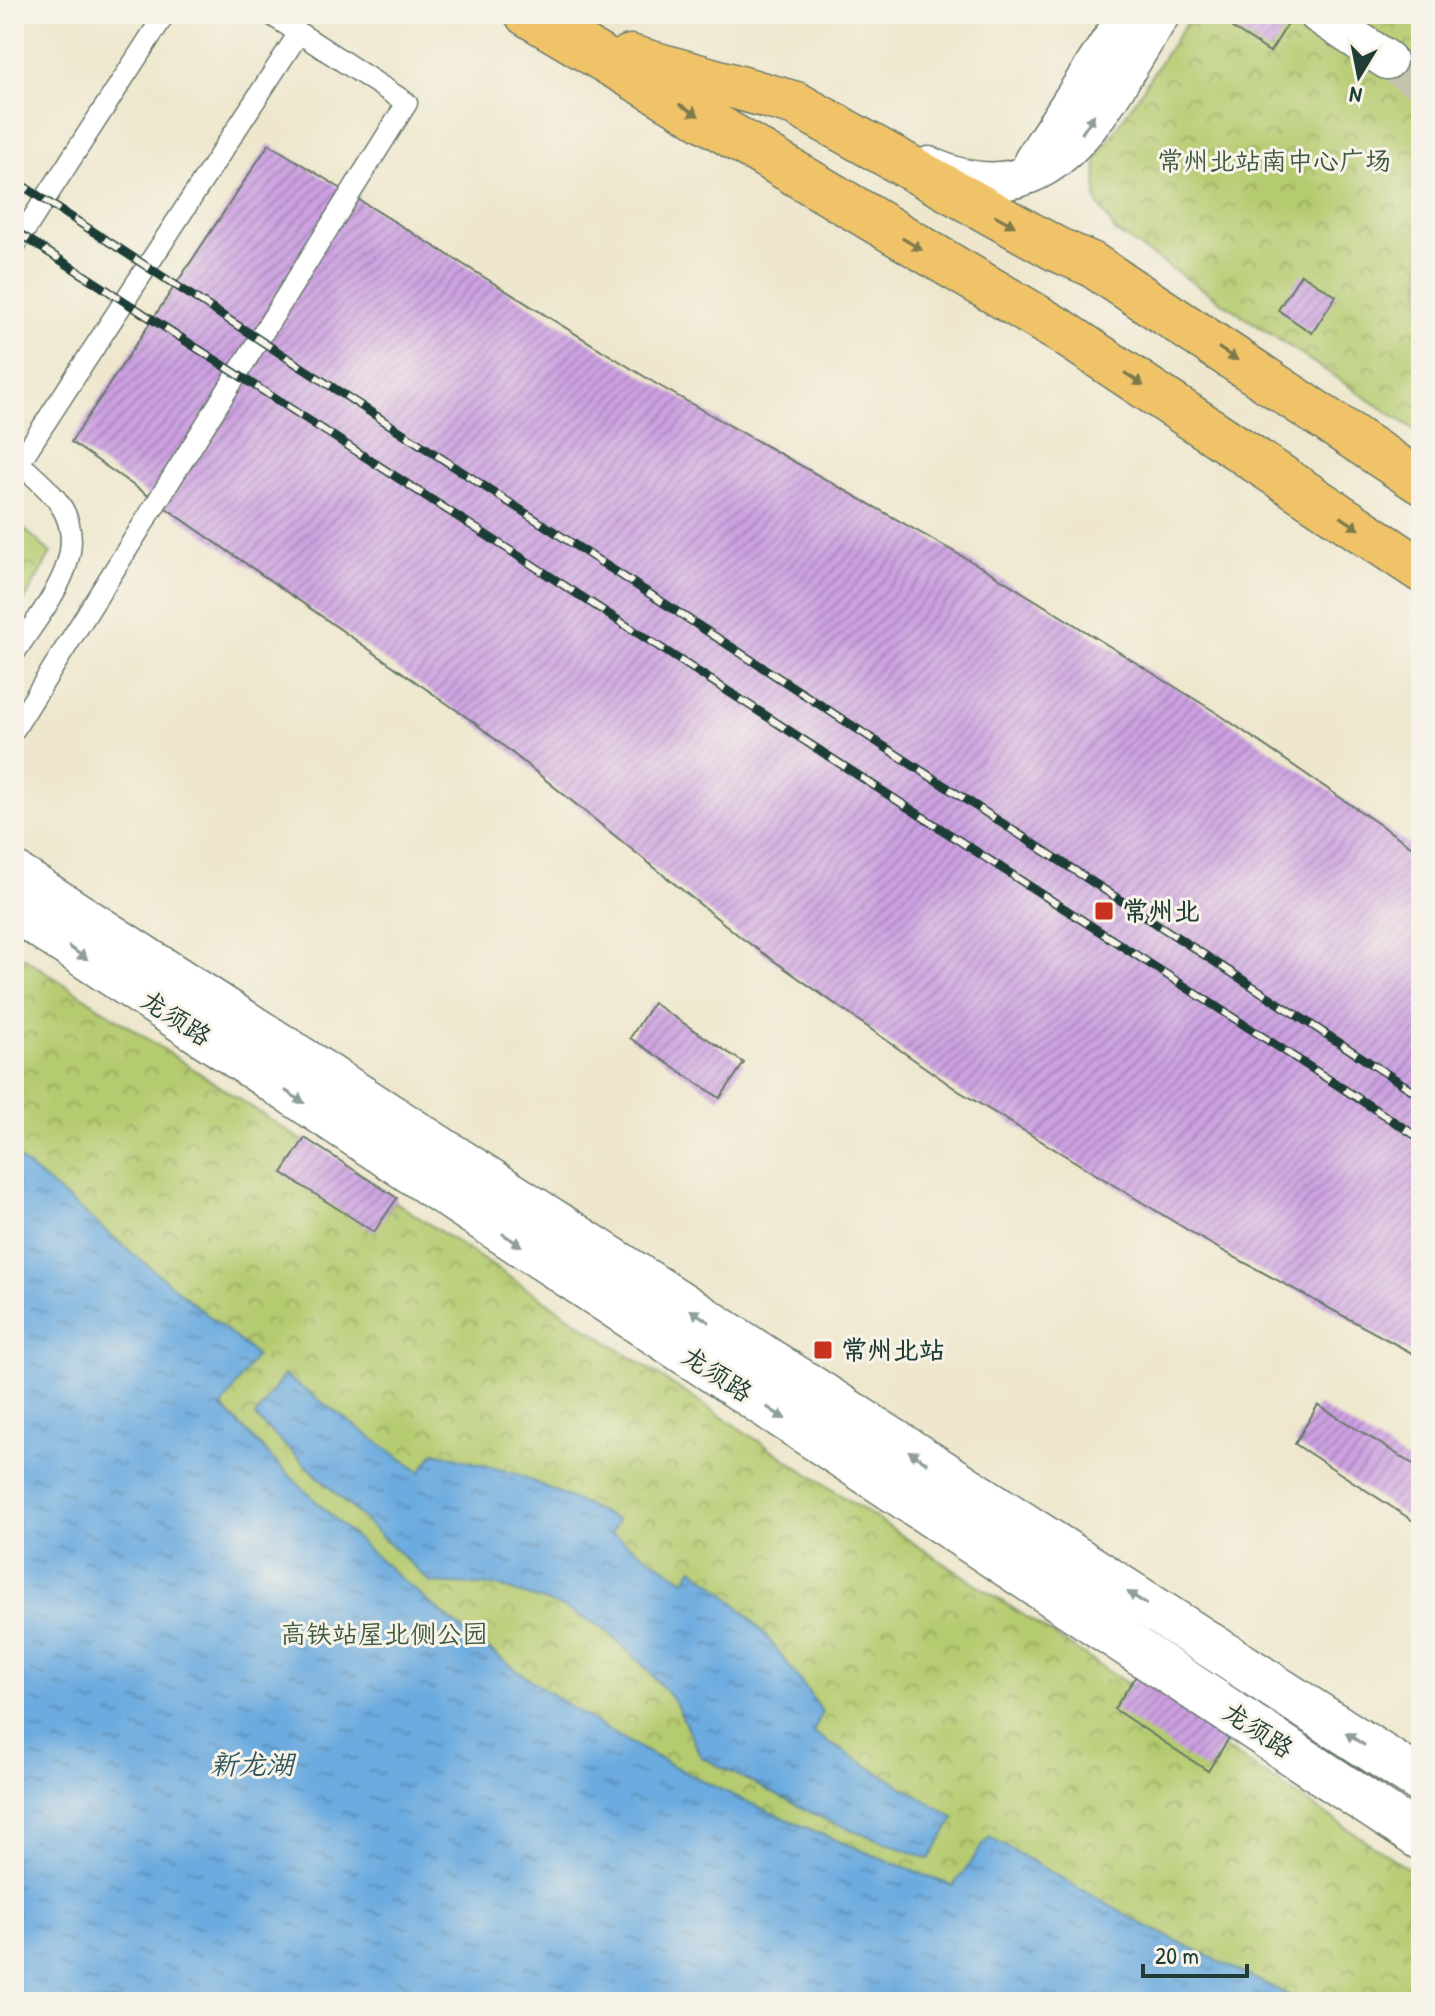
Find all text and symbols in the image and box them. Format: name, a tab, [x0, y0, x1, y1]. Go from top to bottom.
north arrow	[1319, 36, 1399, 116]
text: N	[1347, 80, 1364, 111]
one-way arrow	[678, 103, 700, 117]
one-way arrow	[1080, 114, 1095, 135]
park label: 常州北站南中心广场	[1157, 143, 1391, 178]
one-way arrow	[994, 213, 1016, 227]
one-way arrow	[901, 237, 923, 251]
one-way arrow	[1217, 346, 1238, 361]
one-way arrow	[1123, 371, 1145, 386]
one-way arrow	[1340, 515, 1361, 530]
place label: 常州北	[1122, 893, 1200, 928]
marker: 常州北	[1093, 900, 1115, 922]
one-way arrow	[68, 945, 89, 960]
street label: 龙须路	[134, 982, 219, 1054]
one-way arrow	[285, 1089, 306, 1104]
one-way arrow	[502, 1232, 523, 1247]
one-way arrow	[689, 1310, 711, 1324]
place label: 常州北站	[841, 1332, 945, 1367]
street label: 龙须路	[675, 1338, 760, 1410]
marker: 常州北站	[812, 1339, 834, 1361]
one-way arrow	[766, 1406, 787, 1421]
one-way arrow	[908, 1450, 929, 1465]
one-way arrow	[1126, 1591, 1148, 1606]
park label: 高铁站屋北侧公园	[280, 1616, 488, 1651]
street label: 龙须路	[1216, 1694, 1301, 1766]
one-way arrow	[1345, 1732, 1366, 1747]
water label: 新龙湖	[210, 1745, 297, 1783]
scale bar	[1143, 1928, 1247, 1978]
text: 20 m	[1155, 1939, 1199, 1971]

